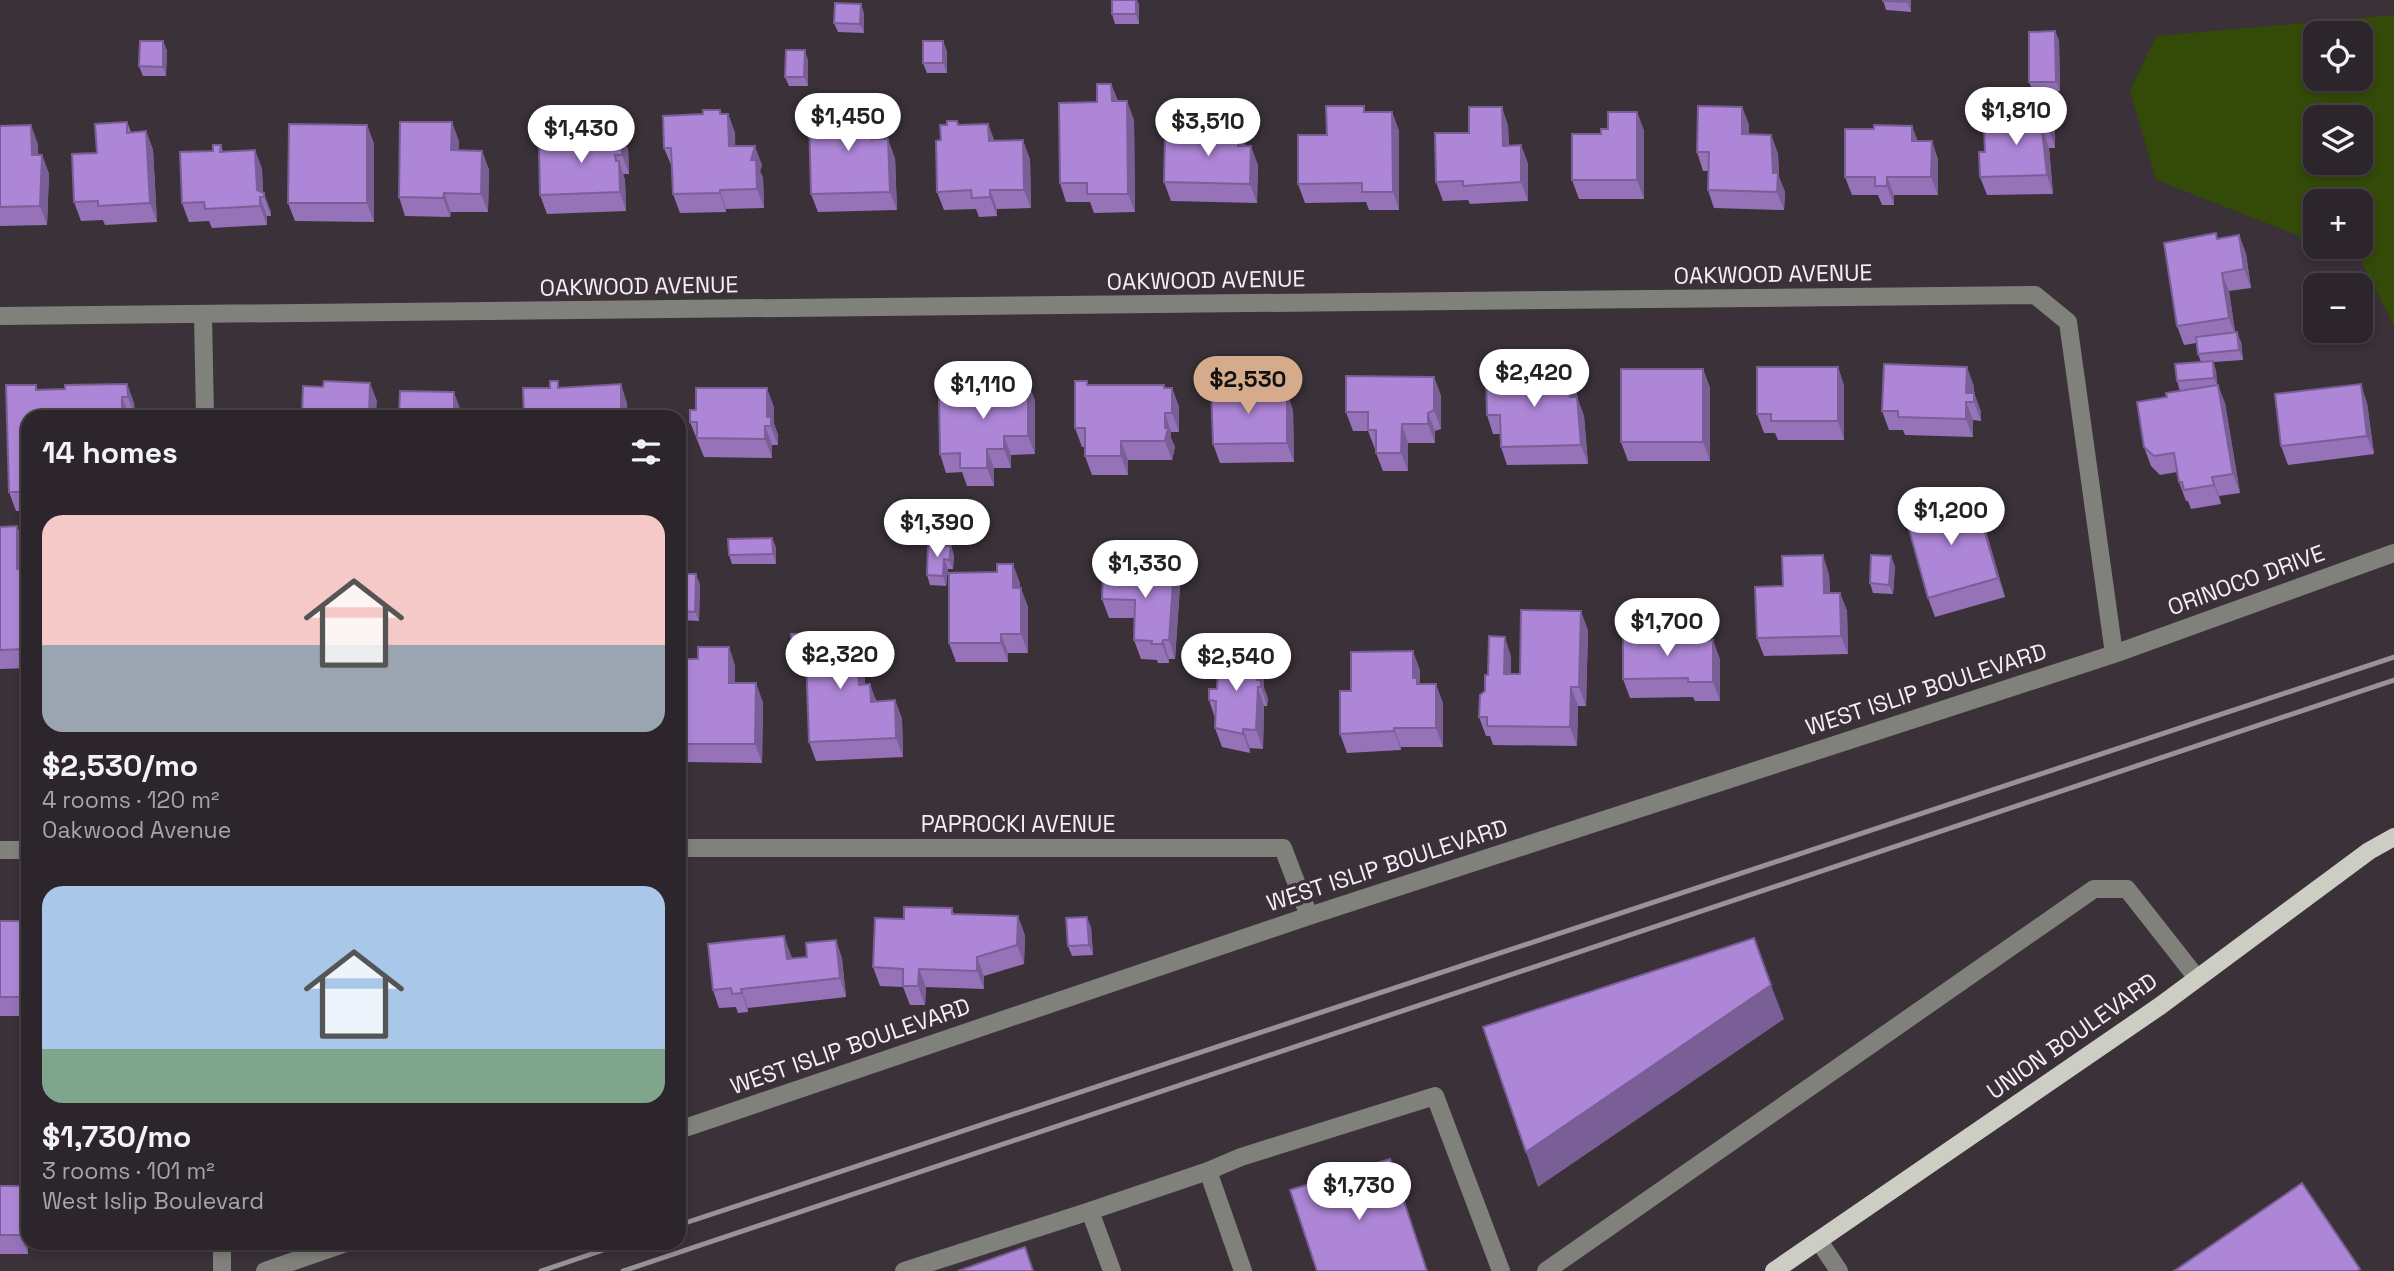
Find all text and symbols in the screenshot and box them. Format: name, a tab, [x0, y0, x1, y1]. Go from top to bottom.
map controls	[2303, 21, 2373, 343]
button: locate	[2303, 21, 2373, 91]
pin: $1,810	[1959, 88, 2073, 147]
pin: $1,450	[791, 94, 905, 153]
text: $1,810	[1981, 95, 2051, 125]
pin: $3,510	[1151, 99, 1265, 158]
text: $1,450	[811, 101, 885, 131]
button: layers	[2303, 105, 2373, 175]
pin: $1,430	[524, 106, 638, 165]
text: $3,510	[1171, 106, 1245, 136]
text: $1,430	[544, 113, 618, 143]
button: +	[2303, 189, 2373, 259]
street label: OAKWOOD AVENUE	[1673, 257, 1873, 291]
street label: OAKWOOD AVENUE	[1106, 263, 1306, 297]
street label: OAKWOOD AVENUE	[539, 269, 739, 303]
button: −	[2303, 273, 2373, 343]
pin: $2,420	[1477, 350, 1591, 409]
pin: $2,530	[1191, 356, 1305, 416]
text: $2,420	[1495, 357, 1573, 387]
pin: $1,110	[926, 362, 1040, 421]
text: $2,530	[1209, 364, 1287, 394]
text: $1,110	[950, 369, 1016, 399]
text: 14 homes	[42, 433, 178, 472]
icon: filters	[627, 433, 665, 471]
pin: $1,200	[1894, 488, 2008, 547]
text: $1,200	[1914, 495, 1988, 525]
pin: $1,390	[880, 500, 994, 559]
text: $1,390	[900, 507, 974, 537]
street label: ORINOCO DRIVE	[2163, 538, 2329, 622]
pin: $1,330	[1088, 540, 1202, 600]
text: $1,330	[1108, 548, 1182, 578]
icon: home	[291, 560, 417, 686]
pin: $1,700	[1610, 598, 1724, 658]
text: $1,700	[1631, 606, 1703, 636]
pin: $2,320	[783, 632, 897, 691]
pin: $2,540	[1179, 634, 1293, 693]
street label: WEST ISLIP BOULEVARD	[1802, 636, 2050, 742]
text: $2,320	[802, 639, 878, 669]
text: $2,540	[1197, 641, 1275, 671]
text: $2,530/mo	[42, 746, 198, 785]
text: 4 rooms · 120 m²	[42, 785, 219, 815]
street label: PAPROCKI AVENUE	[921, 809, 1115, 839]
street label: WEST ISLIP BOULEVARD	[1263, 812, 1511, 918]
text: Oakwood Avenue	[42, 815, 231, 845]
icon: home	[291, 931, 417, 1057]
street label: UNION BOULEVARD	[1981, 966, 2163, 1106]
street label: WEST ISLIP BOULEVARD	[726, 991, 974, 1101]
text: $1,730/mo	[42, 1117, 191, 1156]
text: 3 rooms · 101 m²	[42, 1156, 215, 1186]
pin: $1,730	[1302, 1162, 1416, 1222]
text: $1,730	[1323, 1170, 1395, 1200]
text: West Islip Boulevard	[42, 1186, 264, 1216]

